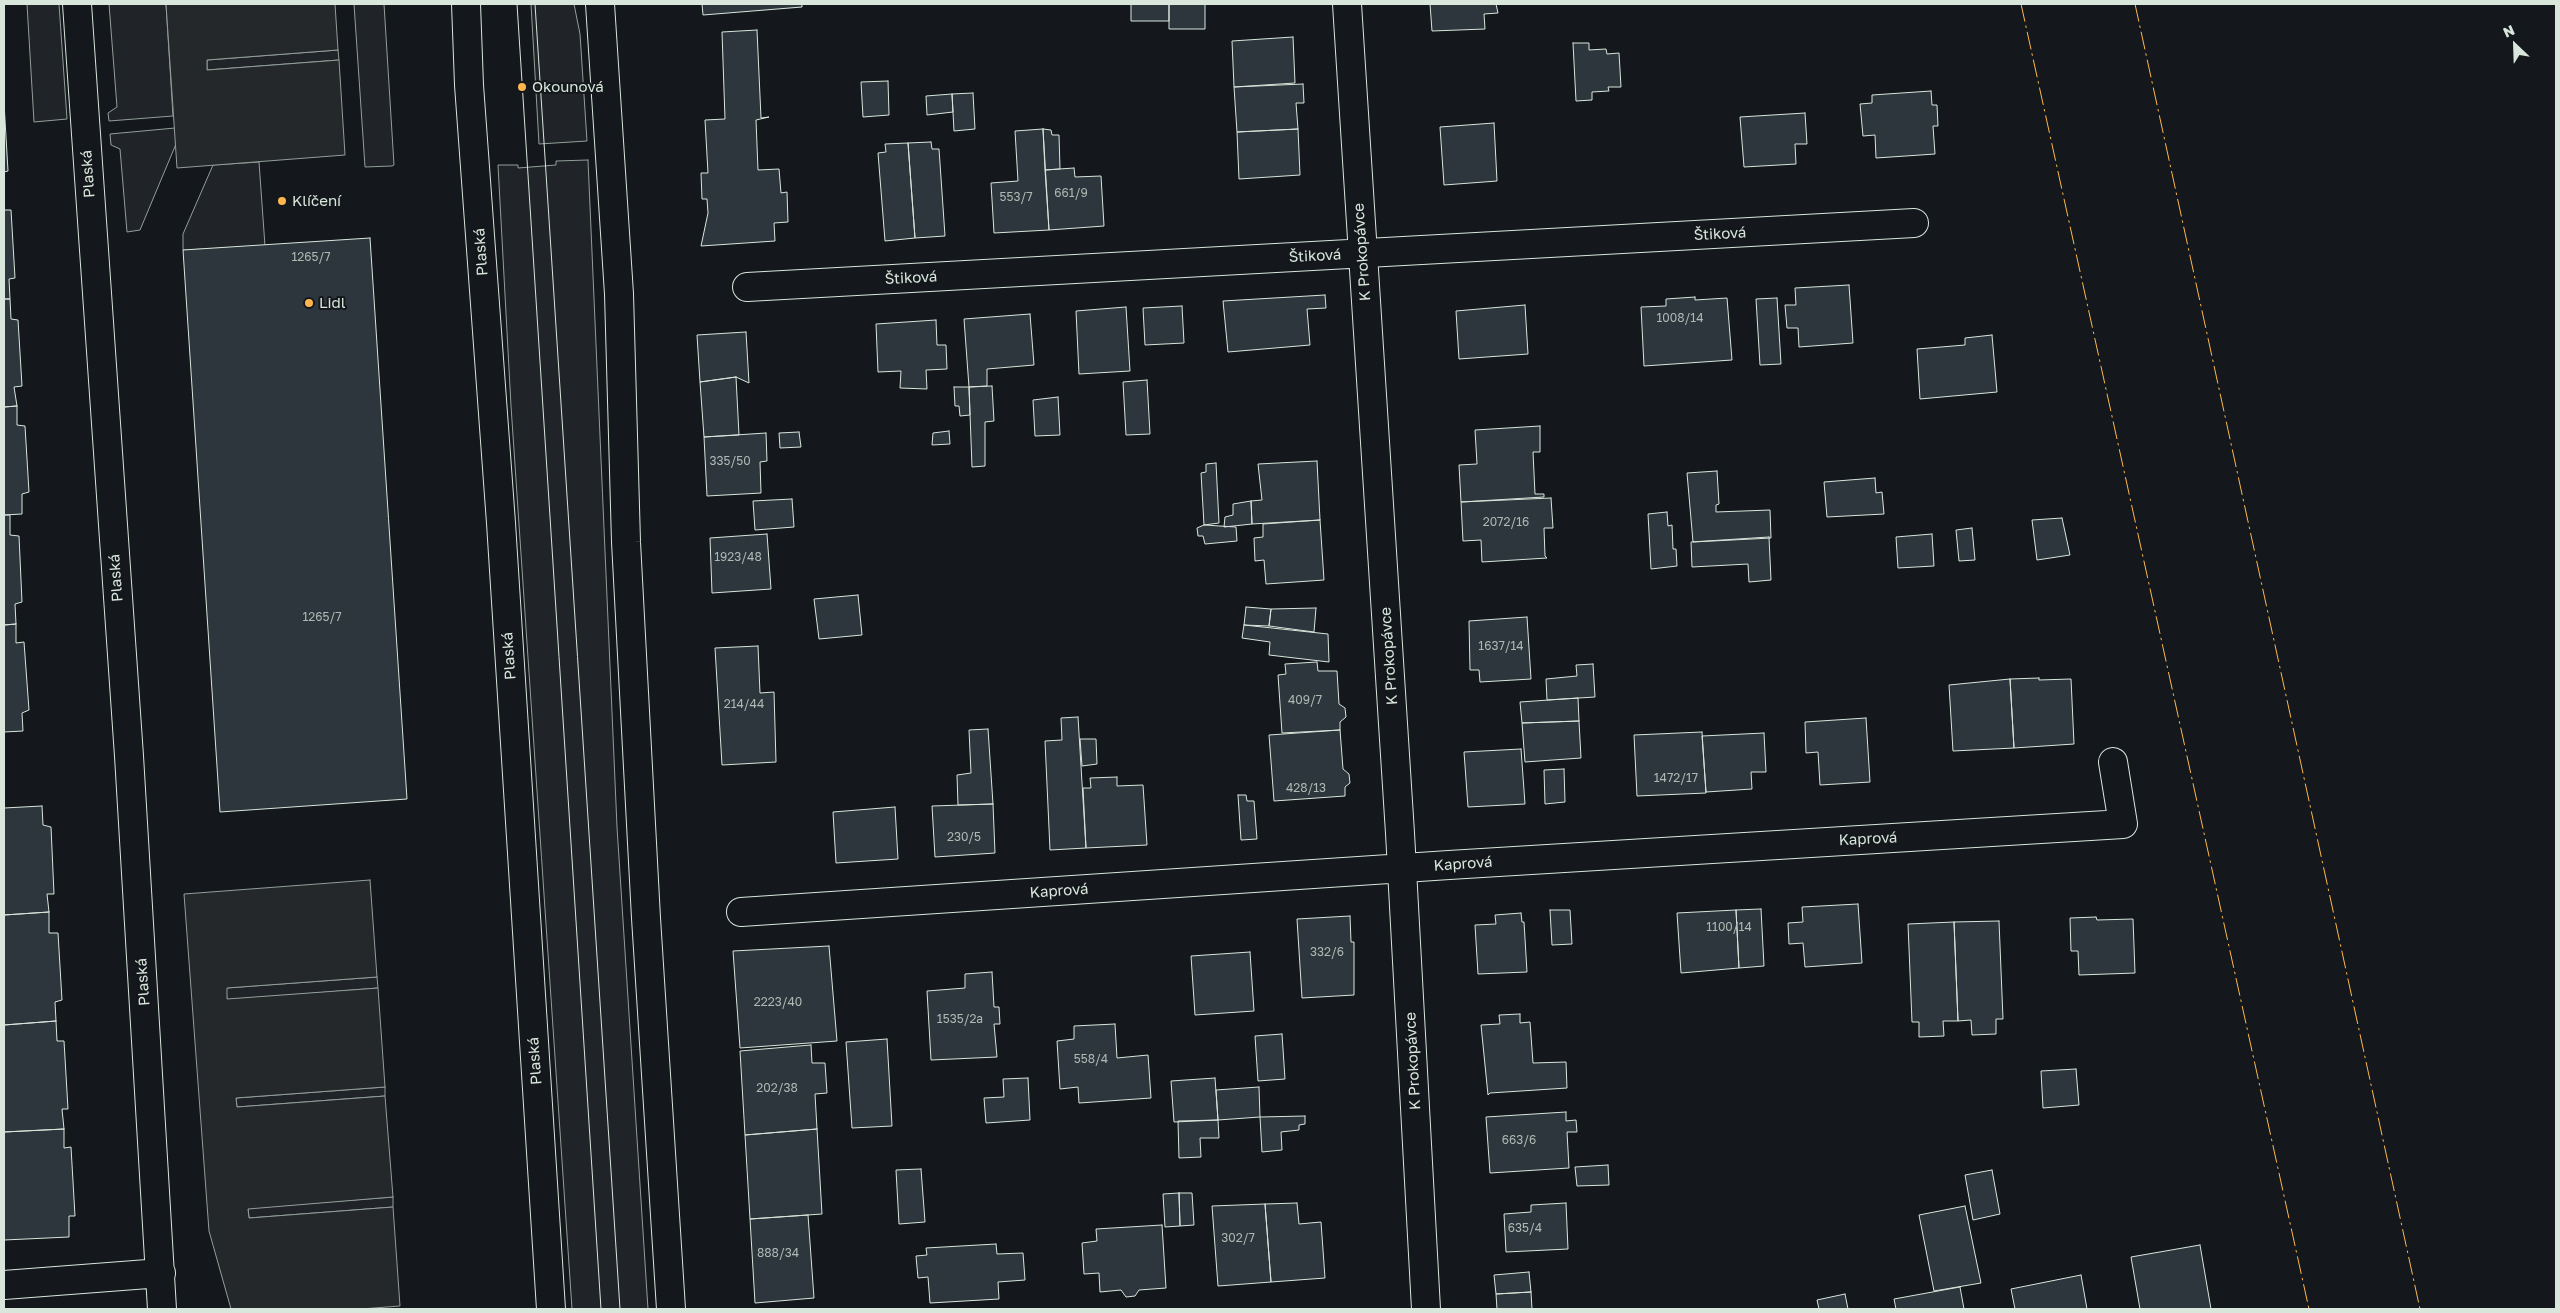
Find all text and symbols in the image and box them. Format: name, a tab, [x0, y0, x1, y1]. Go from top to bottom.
north arrow	[2490, 20, 2540, 70]
text: N	[2500, 21, 2517, 41]
place label: Okounová	[532, 78, 604, 96]
marker: Okounová	[516, 81, 528, 93]
street label: Plaská	[77, 150, 99, 198]
house number: 661/9	[1054, 186, 1088, 200]
house number: 553/7	[999, 190, 1033, 204]
place label: Klíčení	[292, 192, 341, 210]
marker: Klíčení	[276, 195, 288, 207]
street label: K Prokopávce	[1350, 202, 1374, 302]
street label: Štiková	[1693, 224, 1747, 244]
street label: Plaská	[470, 228, 492, 276]
street label: Štiková	[1288, 246, 1342, 266]
house number: 1265/7	[291, 250, 331, 264]
street label: Štiková	[884, 268, 938, 288]
place label: Lidl	[319, 294, 346, 312]
marker: Lidl	[303, 297, 315, 309]
house number: 1008/14	[1657, 311, 1703, 325]
house number: 335/50	[709, 454, 751, 468]
house number: 2072/16	[1483, 515, 1529, 529]
house number: 1923/48	[714, 550, 762, 564]
street label: Plaská	[105, 554, 127, 602]
street label: K Prokopávce	[1377, 606, 1401, 706]
house number: 1265/7	[302, 610, 342, 624]
street label: Plaská	[498, 632, 520, 680]
house number: 1637/14	[1478, 639, 1524, 653]
house number: 409/7	[1288, 693, 1322, 707]
house number: 214/44	[724, 697, 764, 711]
house number: 1472/17	[1654, 771, 1698, 785]
house number: 428/13	[1286, 781, 1326, 795]
street label: Kaprová	[1838, 828, 1898, 850]
house number: 230/5	[947, 830, 981, 844]
street label: Kaprová	[1433, 853, 1493, 875]
street label: Kaprová	[1029, 880, 1089, 902]
house number: 1100/14	[1706, 920, 1752, 934]
house number: 332/6	[1310, 945, 1344, 959]
street label: Plaská	[132, 958, 154, 1006]
house number: 2223/40	[754, 995, 802, 1009]
house number: 1535/2a	[937, 1012, 983, 1026]
street label: K Prokopávce	[1401, 1012, 1425, 1110]
street label: Plaská	[524, 1037, 546, 1085]
house number: 558/4	[1074, 1052, 1108, 1066]
house number: 202/38	[756, 1081, 798, 1095]
house number: 663/6	[1502, 1133, 1536, 1147]
house number: 635/4	[1508, 1221, 1542, 1235]
house number: 302/7	[1221, 1231, 1255, 1245]
house number: 888/34	[757, 1246, 799, 1260]

